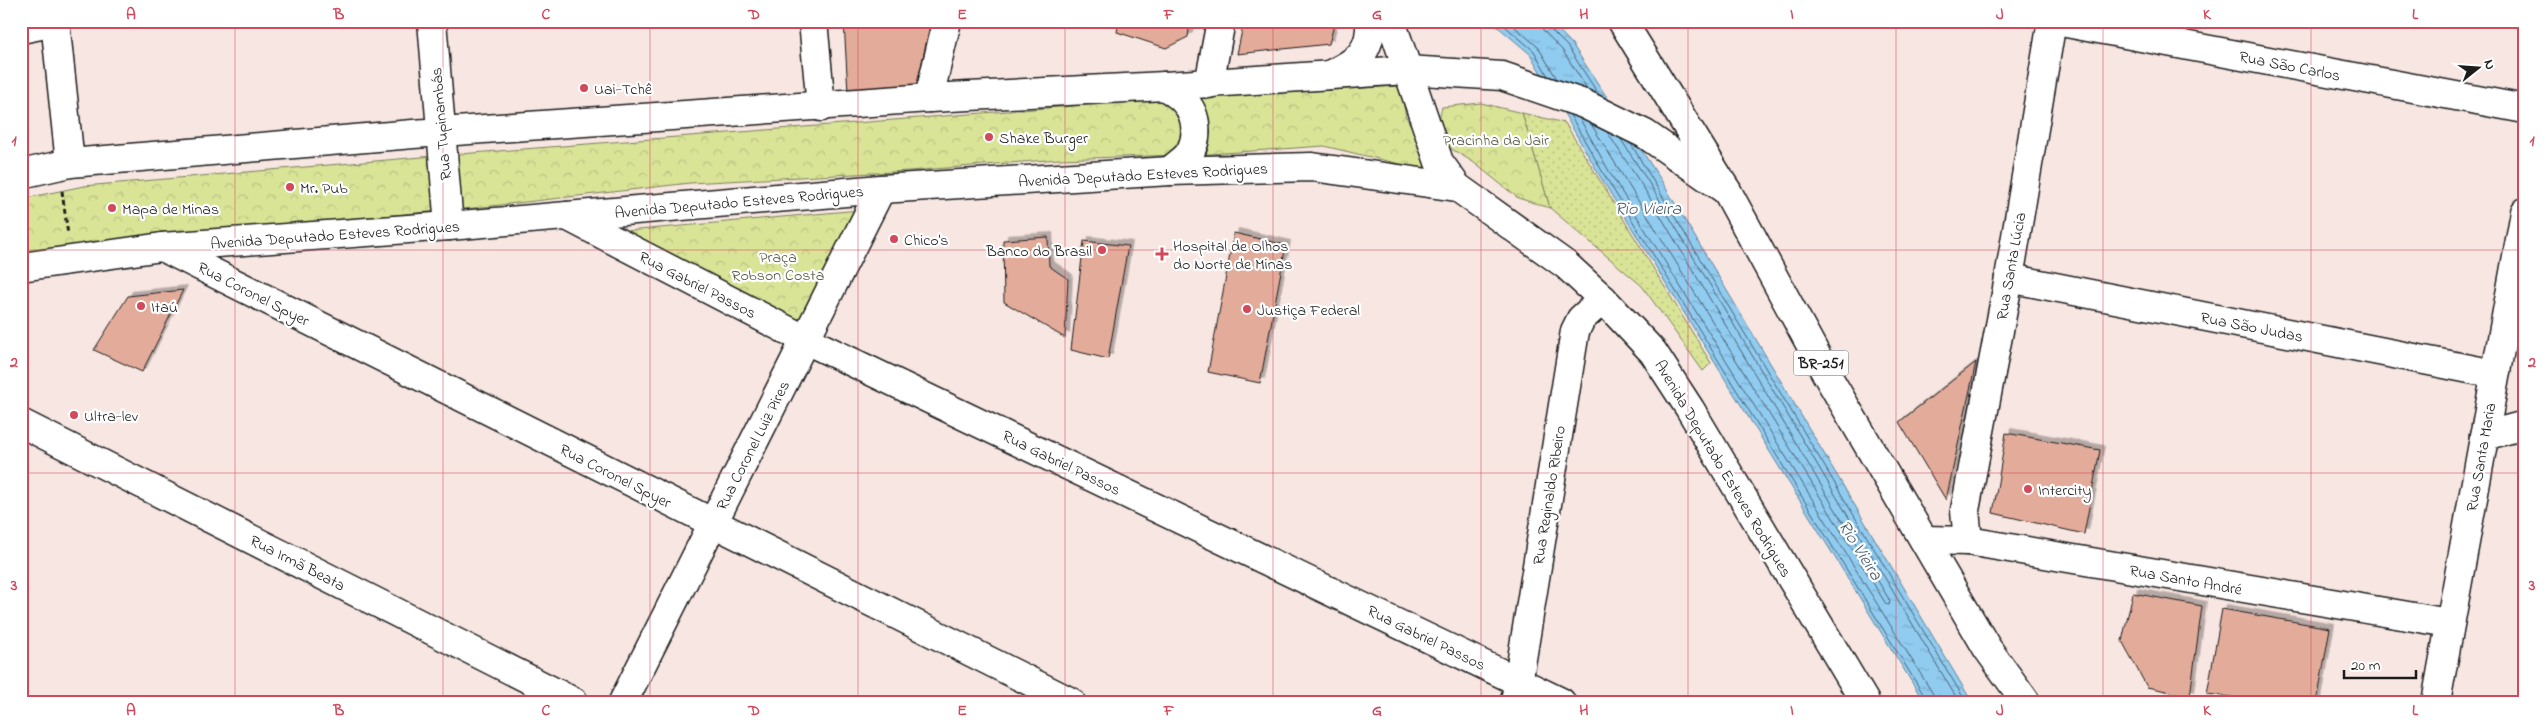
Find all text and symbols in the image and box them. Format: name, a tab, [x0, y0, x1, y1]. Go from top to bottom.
text: A	[126, 3, 136, 27]
text: B	[333, 3, 345, 27]
text: C	[542, 3, 551, 27]
text: D	[747, 3, 760, 27]
text: E	[957, 3, 967, 27]
text: F	[1163, 3, 1175, 27]
text: G	[1372, 3, 1382, 27]
text: H	[1579, 3, 1589, 27]
text: I	[1790, 3, 1794, 27]
text: J	[1996, 3, 2004, 27]
text: K	[2203, 3, 2212, 27]
text: L	[2412, 3, 2419, 27]
north arrow	[2454, 42, 2504, 92]
street label: Rua São Carlos	[2237, 45, 2342, 89]
text: N	[2478, 57, 2500, 72]
street label: Rua Tupinambás	[425, 66, 459, 181]
place label: Uai-Tchê	[594, 78, 653, 102]
marker: Uai-Tchê	[578, 82, 590, 94]
place label: Shake Burger	[999, 127, 1088, 151]
text: 1	[11, 129, 17, 153]
park label: Pracinha da Jair	[1443, 129, 1549, 153]
text: 1	[2529, 129, 2535, 153]
marker: Shake Burger	[983, 131, 995, 143]
street label: Avenida Deputado Esteves Rodrigues	[1018, 157, 1269, 195]
place label: Mr. Pub	[300, 177, 348, 201]
street label: Avenida Deputado Esteves Rodrigues	[614, 180, 865, 226]
marker: Mr. Pub	[284, 181, 296, 193]
water label: Rio Vieira	[1615, 197, 1681, 223]
place label: Mapa de Minas	[122, 198, 219, 222]
marker: Mapa de Minas	[106, 202, 118, 214]
street label: Rua Santa Lúcia	[1991, 211, 2033, 322]
street label: Avenida Deputado Esteves Rodrigues	[210, 215, 461, 257]
place label: Chico's	[904, 229, 949, 253]
marker: Chico's	[888, 233, 900, 245]
place label: Hospital de Olhos do Norte de Minas	[1173, 235, 1292, 277]
place label: Banco do Brasil	[985, 240, 1092, 264]
marker: Banco do Brasil	[1096, 244, 1108, 256]
street label: Rua Gabriel Passos	[634, 246, 760, 326]
park label: Praça Robson Costa	[732, 246, 824, 288]
marker: Hospital de Olhos do Norte de Minas	[1155, 247, 1169, 261]
street label: Rua Coronel Spyer	[193, 256, 313, 333]
place label: Itaú	[151, 296, 178, 320]
place label: Justiça Federal	[1257, 299, 1360, 323]
marker: Itaú	[135, 300, 147, 312]
marker: Justiça Federal	[1241, 303, 1253, 315]
street label: Rua São Judas	[2198, 306, 2305, 350]
road number: BR-251	[1794, 350, 1848, 376]
text: 2	[9, 351, 18, 375]
text: 2	[2527, 351, 2536, 375]
street label: Avenida Deputado Esteves Rodrigues	[1648, 356, 1797, 582]
street label: Rua Coronel Luiz Pires	[711, 377, 797, 515]
street label: Rua Santa Maria	[2461, 401, 2503, 514]
place label: Ultra-lev	[84, 405, 139, 429]
marker: Ultra-lev	[68, 409, 80, 421]
street label: Rua Reginaldo Ribeiro	[1527, 424, 1573, 567]
street label: Rua Gabriel Passos	[998, 425, 1124, 503]
street label: Rua Coronel Spyer	[555, 438, 675, 515]
place label: Intercity	[2038, 479, 2092, 503]
marker: Intercity	[2022, 483, 2034, 495]
water label: Rio Vieira	[1831, 516, 1888, 586]
street label: Rua Irmã Beata	[245, 529, 349, 598]
street label: Rua Santo André	[2127, 559, 2245, 603]
text: 3	[10, 574, 18, 598]
text: 3	[2528, 574, 2536, 598]
street label: Rua Gabriel Passos	[1363, 600, 1489, 678]
scale bar	[2344, 648, 2416, 680]
text: 20 m	[2351, 655, 2381, 677]
text: A	[126, 699, 136, 723]
text: B	[333, 699, 345, 723]
text: C	[542, 699, 551, 723]
text: D	[747, 699, 760, 723]
text: E	[957, 699, 967, 723]
text: F	[1163, 699, 1175, 723]
text: G	[1372, 699, 1382, 723]
text: H	[1579, 699, 1589, 723]
text: I	[1790, 699, 1794, 723]
text: J	[1996, 699, 2004, 723]
text: K	[2203, 699, 2212, 723]
text: L	[2412, 699, 2419, 723]

